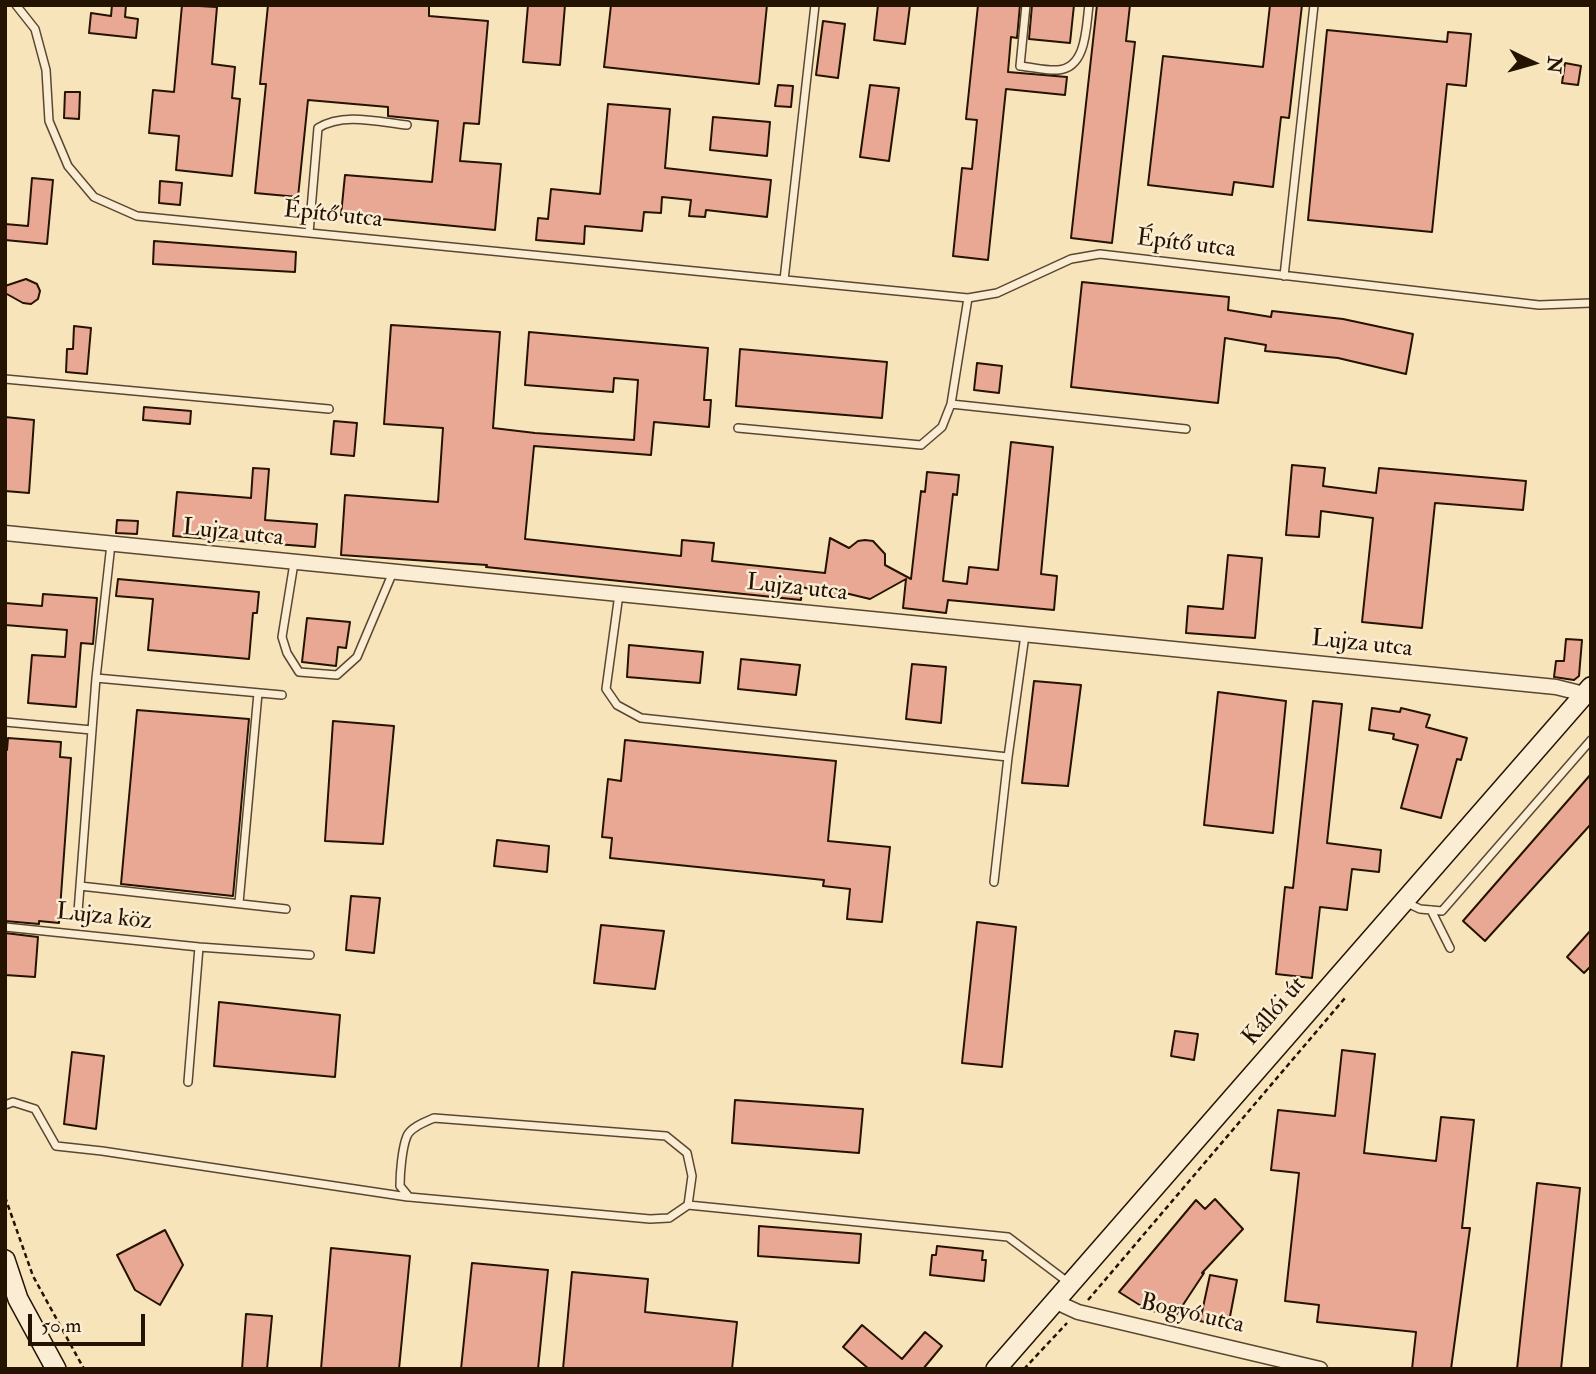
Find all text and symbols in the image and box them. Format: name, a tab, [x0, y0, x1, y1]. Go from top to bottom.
north arrow	[1498, 28, 1568, 98]
text: N	[1541, 55, 1567, 74]
street label: Építő utca	[282, 196, 384, 236]
street label: Építő utca	[1135, 225, 1237, 265]
street label: Lujza utca	[181, 514, 285, 554]
street label: Lujza utca	[745, 569, 849, 609]
street label: Lujza utca	[1310, 625, 1414, 665]
street label: Lujza köz	[55, 899, 153, 937]
street label: Kállói út	[1237, 972, 1313, 1052]
street label: Bogyó utca	[1137, 1289, 1247, 1341]
scale bar	[32, 1300, 149, 1344]
text: 50 m	[41, 1312, 82, 1339]

